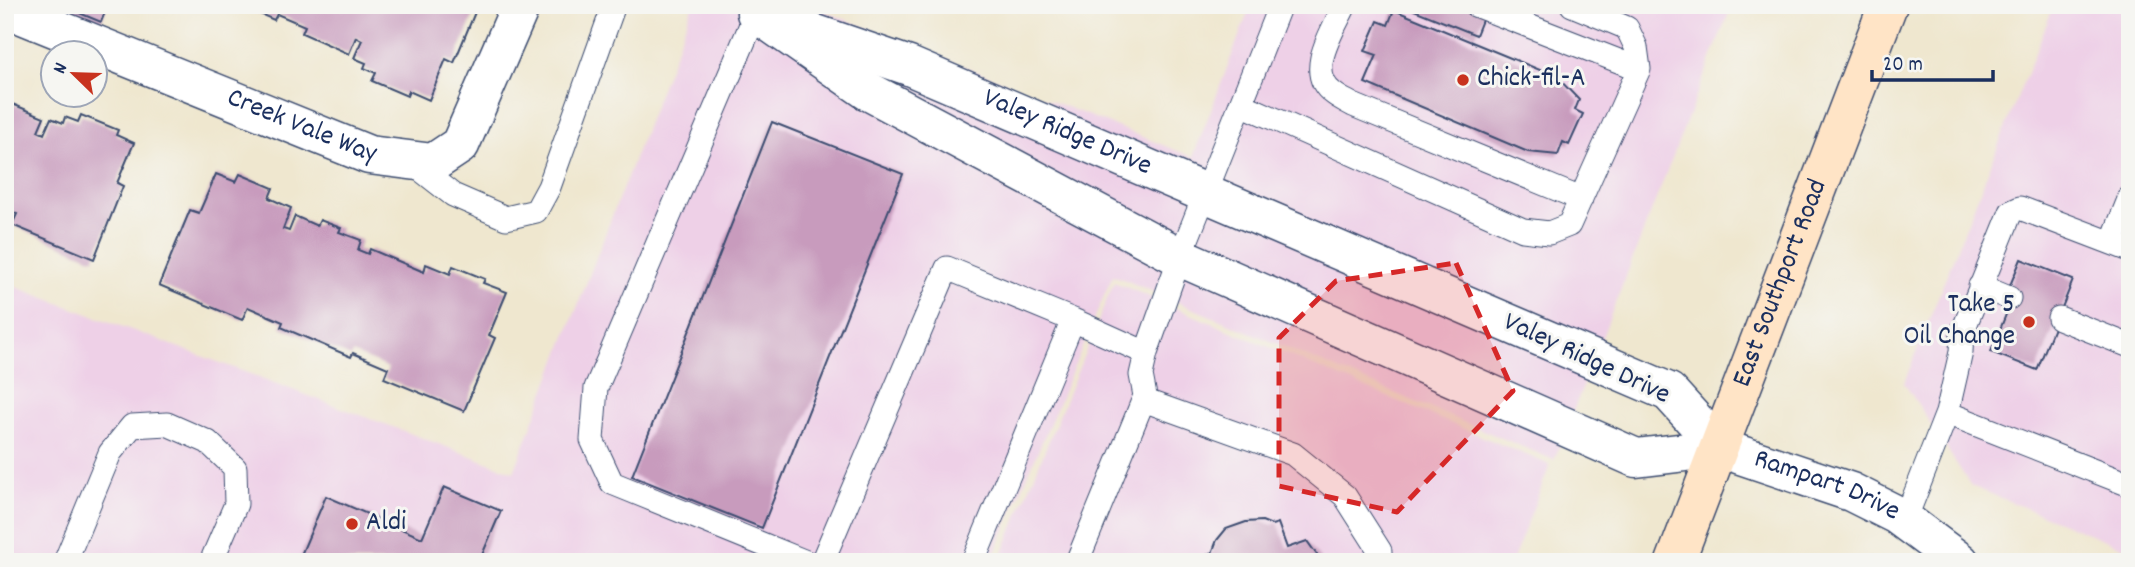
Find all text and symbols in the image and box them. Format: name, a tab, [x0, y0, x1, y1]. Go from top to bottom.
north arrow	[38, 38, 108, 108]
scale bar	[1872, 38, 1993, 82]
text: 20 m	[1883, 51, 1923, 81]
text: N	[47, 59, 76, 78]
place label: Chick-fil-A	[1477, 60, 1586, 100]
marker: Chick-fil-A	[1455, 72, 1471, 88]
street label: Creek Vale Way	[220, 79, 379, 176]
street label: Valey Ridge Drive	[976, 80, 1157, 188]
street label: East Southport Road	[1724, 174, 1839, 393]
place label: Take 5 Oil Change	[1903, 286, 2015, 358]
street label: Valey Ridge Drive	[1496, 304, 1676, 416]
marker: Take 5 Oil Change	[2021, 314, 2037, 330]
street label: Rampart Drive	[1748, 441, 1906, 533]
place label: Aldi	[366, 504, 406, 544]
marker: Aldi	[344, 516, 360, 532]

